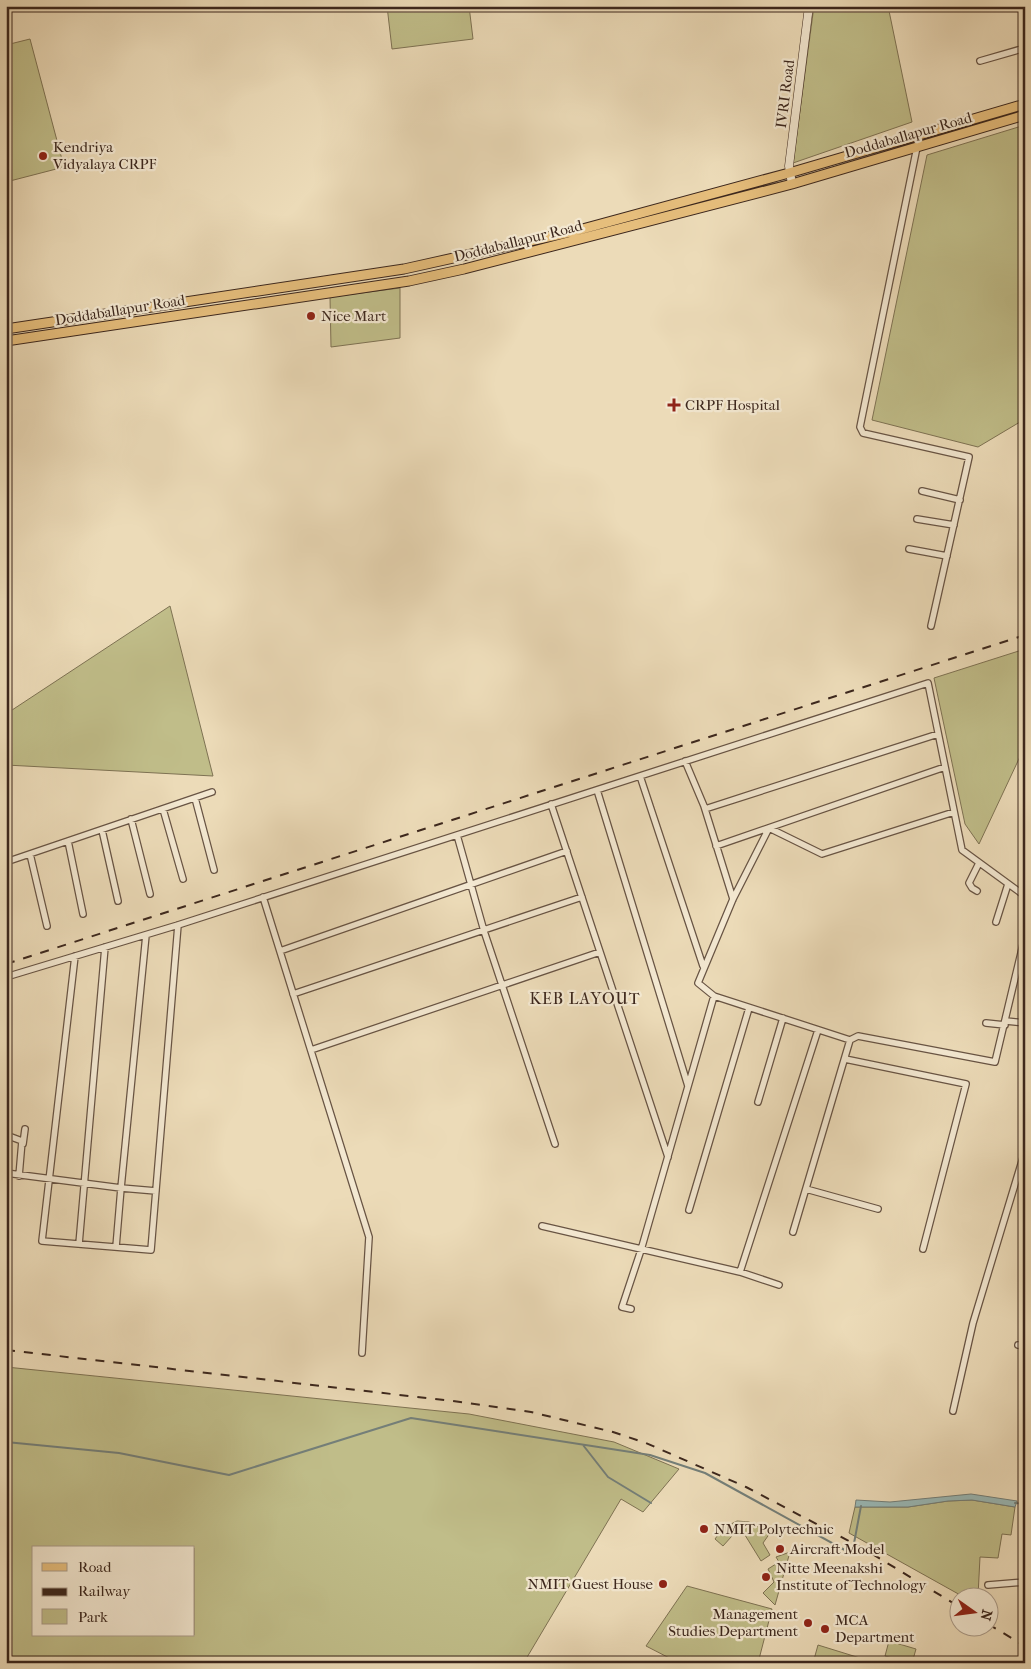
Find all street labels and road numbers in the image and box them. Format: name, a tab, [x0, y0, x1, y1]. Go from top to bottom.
street label: IVRI Road	[772, 58, 798, 129]
street label: Doddaballapur Road	[842, 108, 975, 162]
street label: Doddaballapur Road	[452, 216, 585, 266]
street label: Doddaballapur Road	[53, 291, 187, 329]

